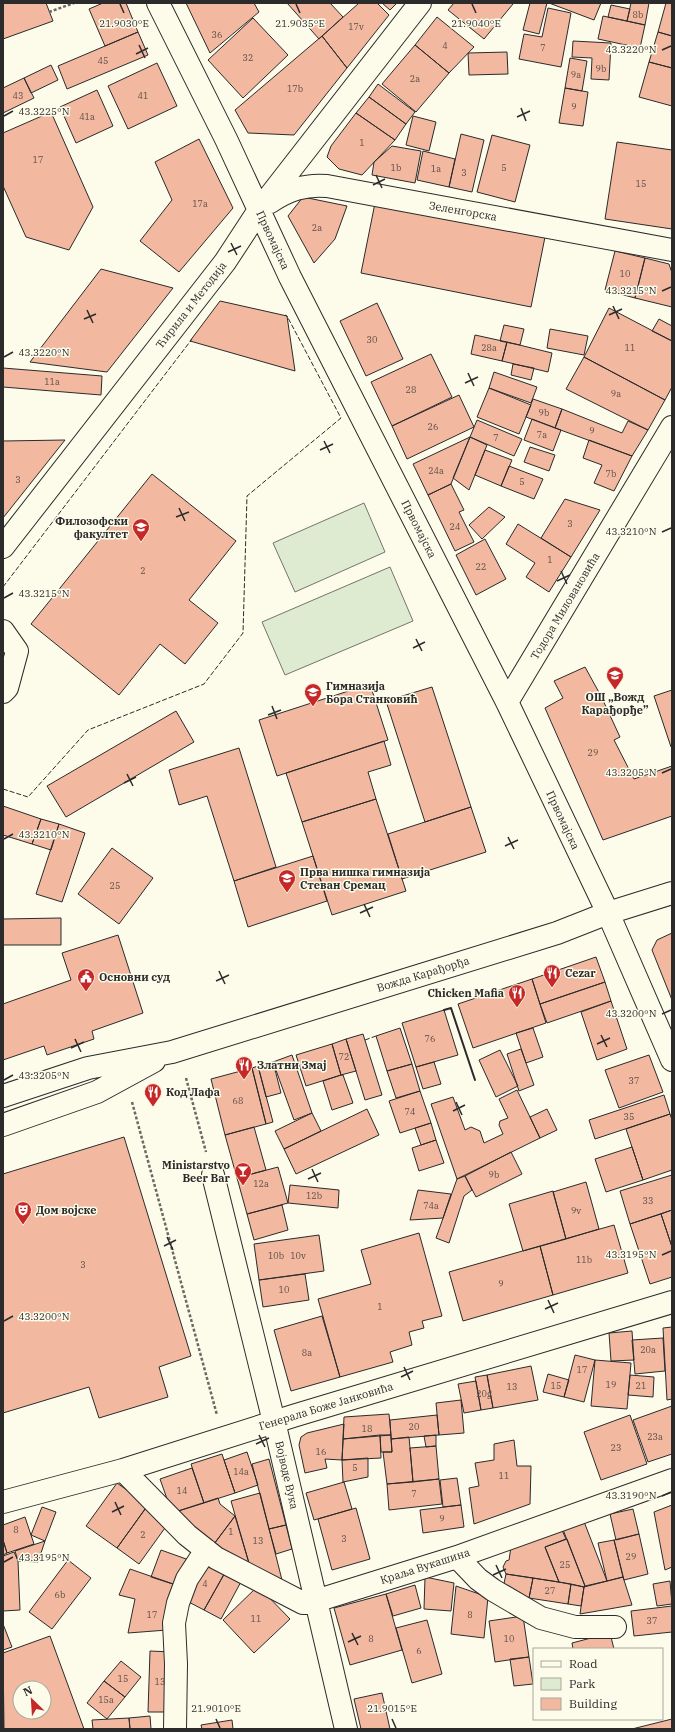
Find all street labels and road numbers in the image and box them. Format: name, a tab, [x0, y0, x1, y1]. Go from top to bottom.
street label: Зеленгорска	[428, 198, 498, 224]
street label: Првомајска	[253, 208, 293, 272]
street label: Ћирила и Методија	[153, 259, 229, 351]
street label: Првомајска	[398, 498, 440, 560]
street label: Тодора Миловановића	[527, 550, 603, 662]
street label: Првомајска	[543, 788, 583, 852]
street label: Вожда Карађорђа	[375, 953, 471, 995]
street label: Генерала Боже Јанковића	[257, 1379, 395, 1433]
street label: Војводе Вука	[272, 1439, 302, 1511]
street label: Краља Вукашина	[378, 1545, 472, 1587]

